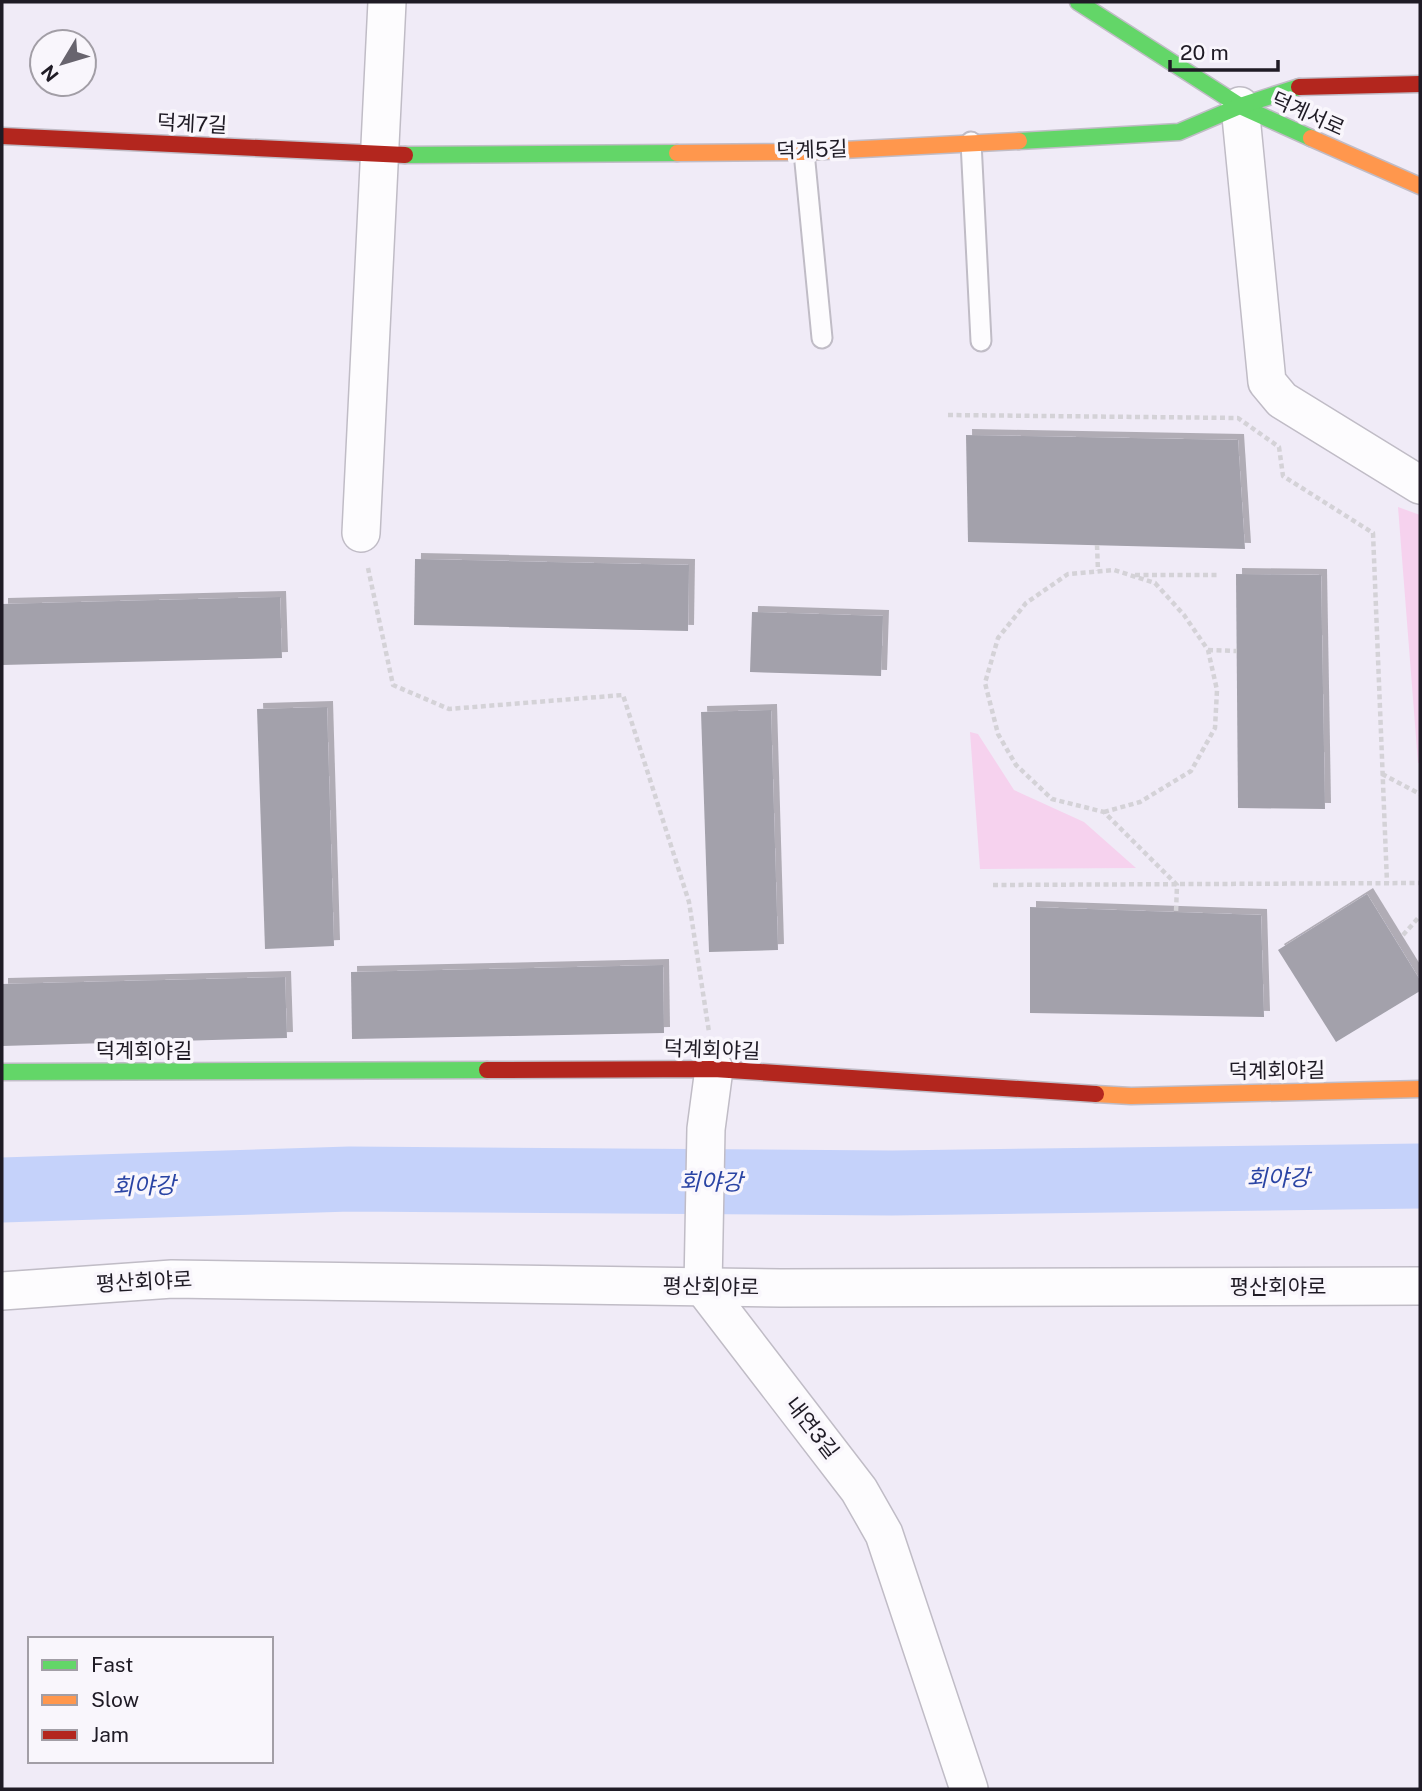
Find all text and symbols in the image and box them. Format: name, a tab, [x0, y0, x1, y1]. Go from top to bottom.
north arrow	[28, 28, 98, 98]
scale bar	[1170, 28, 1278, 72]
text: 20 m	[1180, 40, 1229, 65]
text: N	[36, 61, 63, 86]
street label: 덕계서로	[1268, 86, 1349, 141]
street label: 덕계7길	[156, 109, 228, 138]
street label: 덕계5길	[776, 136, 848, 163]
street label: 덕계회야길	[663, 1035, 761, 1064]
street label: 덕계회야길	[96, 1038, 192, 1063]
street label: 덕계회야길	[1228, 1057, 1326, 1084]
water label: 회야강	[1246, 1163, 1313, 1192]
water label: 회야강	[679, 1168, 746, 1195]
water label: 회야강	[112, 1171, 179, 1200]
street label: 평산회야로	[95, 1266, 193, 1297]
street label: 평산회야로	[662, 1273, 760, 1300]
street label: 평산회야로	[1230, 1274, 1326, 1299]
street label: 내연3길	[781, 1392, 844, 1463]
legend	[28, 1637, 273, 1763]
text: Fast	[91, 1652, 133, 1677]
text: Slow	[91, 1687, 139, 1712]
text: Jam	[91, 1722, 129, 1747]

